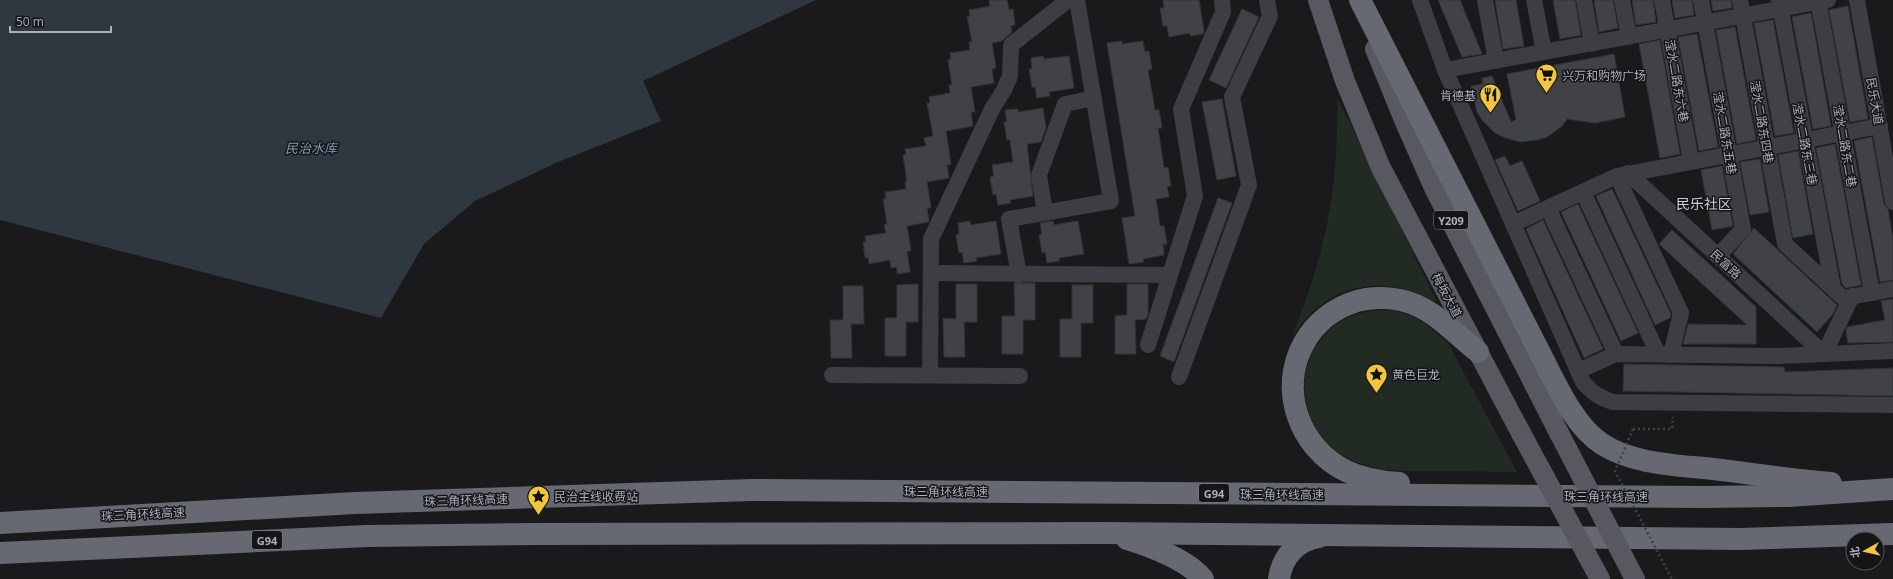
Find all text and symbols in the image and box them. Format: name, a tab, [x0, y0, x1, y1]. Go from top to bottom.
scale bar	[10, 8, 111, 34]
text: 50 m	[16, 13, 44, 30]
street label: 滢水二路东六巷	[1661, 38, 1693, 124]
supermarket icon: 兴万和购物广场	[1534, 62, 1560, 95]
place label: 兴万和购物广场	[1562, 67, 1646, 84]
street label: 民乐大道	[1862, 76, 1888, 126]
street label: 滢水二路东四巷	[1746, 79, 1778, 165]
restaurant icon: 肯德基	[1478, 82, 1504, 115]
place label: 肯德基	[1440, 87, 1476, 104]
street label: 滢水二路东五巷	[1709, 90, 1741, 176]
street label: 滢水二路东三巷	[1789, 101, 1821, 187]
street label: 滢水二路东二巷	[1829, 103, 1861, 189]
water label: 民治水库	[285, 139, 339, 157]
district label: 民乐社区	[1676, 194, 1732, 213]
road number: Y209	[1434, 211, 1468, 229]
street label: 民富路	[1707, 246, 1745, 282]
street label: 梅坂大道	[1428, 270, 1466, 320]
place icon: 黄色巨龙	[1364, 361, 1390, 394]
place label: 黄色巨龙	[1392, 366, 1440, 383]
place icon: 民治主线收费站	[525, 483, 551, 516]
street label: 珠三角环线高速	[904, 483, 988, 500]
road number: G94	[1199, 484, 1229, 502]
street label: 珠三角环线高速	[1240, 486, 1324, 503]
place label: 民治主线收费站	[554, 488, 638, 505]
street label: 珠三角环线高速	[1564, 488, 1648, 505]
street label: 珠三角环线高速	[424, 490, 508, 510]
street label: 珠三角环线高速	[101, 503, 185, 525]
road number: G94	[252, 531, 282, 549]
north arrow	[1845, 531, 1885, 571]
text: 北	[1846, 546, 1863, 559]

